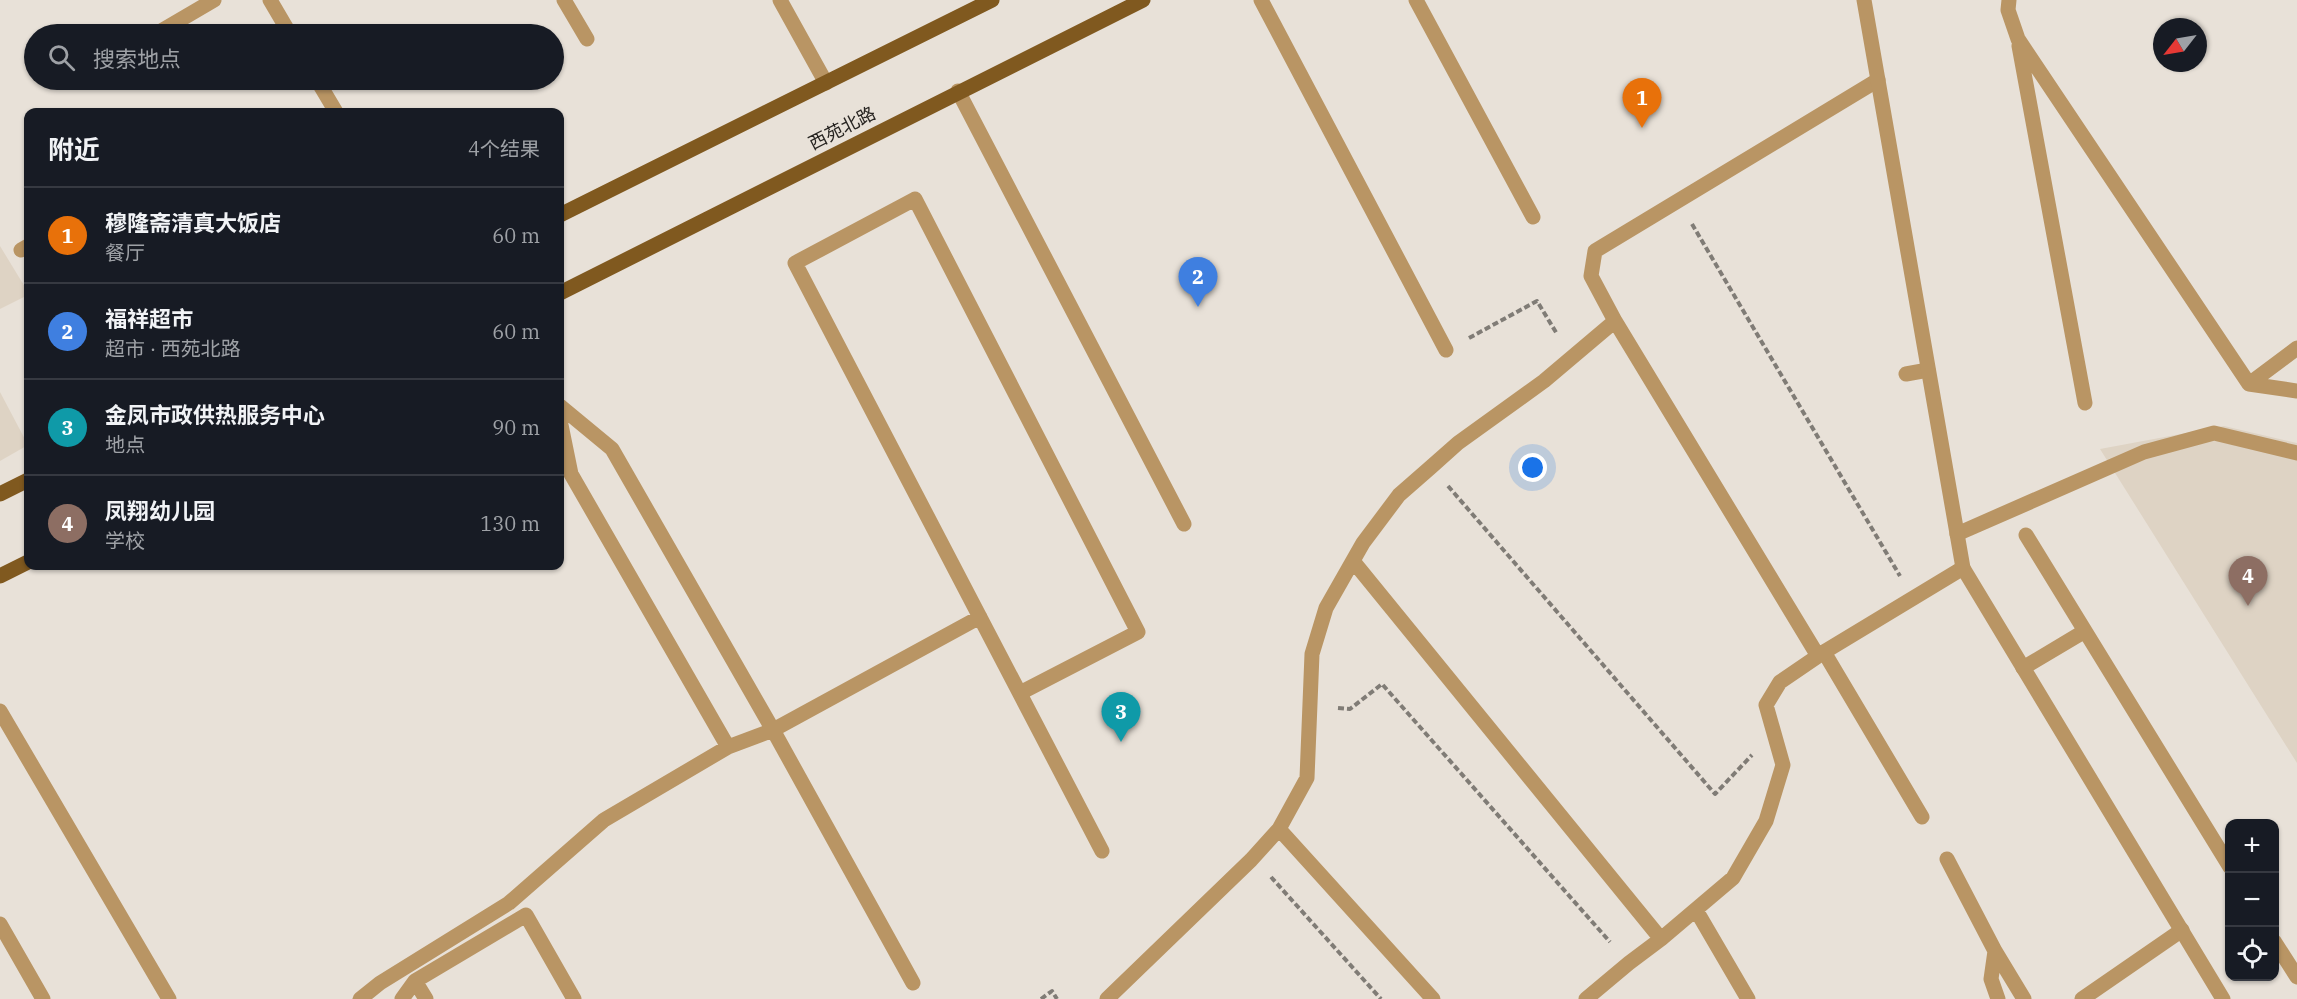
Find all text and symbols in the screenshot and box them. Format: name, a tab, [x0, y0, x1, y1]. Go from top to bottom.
north arrow	[2153, 18, 2207, 72]
search box	[24, 24, 564, 90]
icon: search	[45, 41, 78, 74]
text: 搜索地点	[93, 44, 181, 73]
pin: 1	[1622, 78, 1662, 128]
street label: 西苑北路	[805, 101, 879, 155]
text: 附近	[48, 132, 100, 166]
text: 4个结果	[468, 135, 540, 162]
text: 穆隆斋清真大饭店	[105, 208, 281, 237]
text: 1	[62, 222, 74, 249]
text: 60 m	[492, 222, 540, 249]
text: 餐厅	[105, 239, 145, 266]
pin: 2	[1178, 258, 1218, 307]
text: 福祥超市	[105, 304, 193, 333]
text: 2	[62, 318, 74, 345]
text: 60 m	[492, 318, 540, 345]
text: 超市 · 西苑北路	[105, 335, 241, 362]
text: 金凤市政供热服务中心	[105, 400, 325, 429]
text: 3	[62, 414, 74, 441]
text: 90 m	[492, 414, 540, 441]
text: 地点	[105, 431, 145, 458]
your location	[1518, 453, 1547, 482]
text: 凤翔幼儿园	[105, 496, 215, 525]
text: 4	[62, 510, 74, 537]
text: 130 m	[480, 510, 540, 537]
text: 学校	[105, 527, 145, 554]
pin: 4	[2228, 556, 2268, 606]
pin: 3	[1102, 692, 1140, 742]
map controls	[2225, 819, 2279, 981]
button: +	[2225, 819, 2279, 873]
button: −	[2225, 873, 2279, 927]
button: locate	[2225, 927, 2279, 981]

